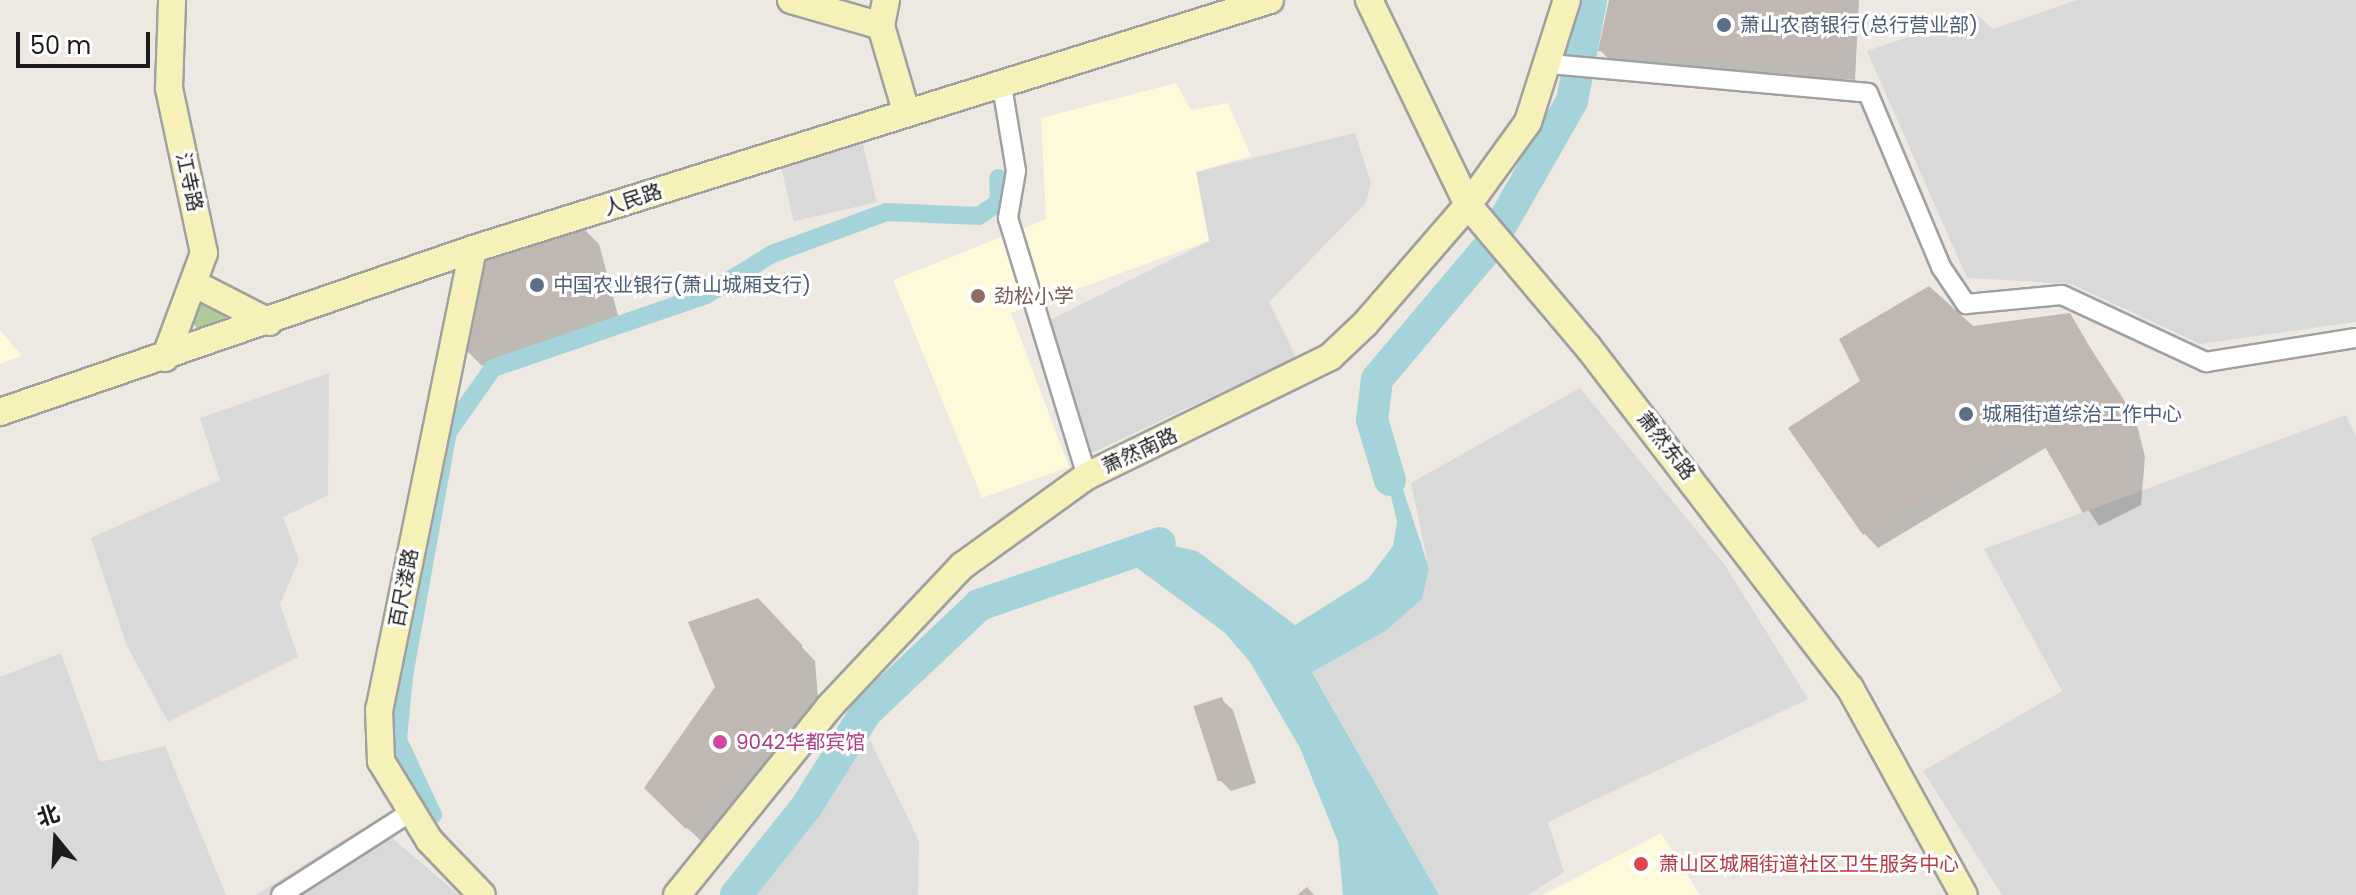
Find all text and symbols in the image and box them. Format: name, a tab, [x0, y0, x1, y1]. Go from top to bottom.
place label: 萧山农商银行(总行营业部)	[1740, 13, 1978, 37]
scale bar	[20, 16, 154, 66]
marker: 萧山农商银行(总行营业部)	[1715, 16, 1733, 34]
text: 50 m	[30, 29, 91, 62]
street label: 江寺路	[171, 150, 207, 214]
street label: 人民路	[601, 179, 665, 221]
place label: 中国农业银行(萧山城厢支行)	[553, 273, 811, 297]
marker: 中国农业银行(萧山城厢支行)	[528, 276, 546, 294]
place label: 劲松小学	[994, 284, 1074, 308]
marker: 劲松小学	[969, 287, 987, 305]
place label: 城厢街道综治工作中心	[1982, 402, 2182, 426]
marker: 城厢街道综治工作中心	[1957, 405, 1975, 423]
street label: 萧然东路	[1632, 407, 1700, 485]
street label: 萧然南路	[1099, 423, 1181, 479]
street label: 百尺溇路	[385, 546, 423, 630]
place label: 9042华都宾馆	[736, 730, 865, 754]
marker: 9042华都宾馆	[711, 733, 729, 751]
text: 北	[33, 798, 64, 834]
north arrow	[16, 799, 96, 879]
place label: 萧山区城厢街道社区卫生服务中心	[1659, 852, 1959, 876]
marker: 萧山区城厢街道社区卫生服务中心	[1630, 853, 1652, 875]

